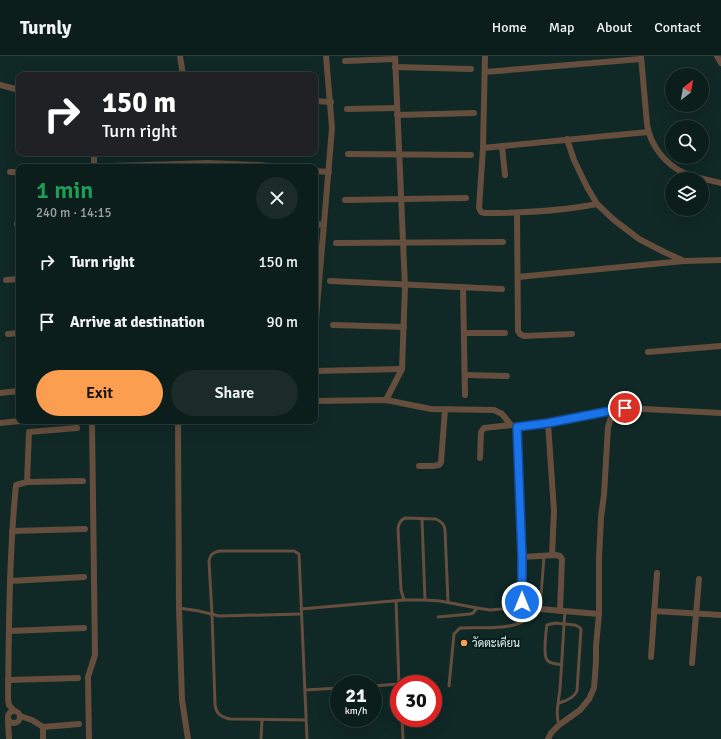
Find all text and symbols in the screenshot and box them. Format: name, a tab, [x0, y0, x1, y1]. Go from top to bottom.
text: Turnly	[20, 16, 72, 40]
text: Home	[492, 19, 527, 36]
text: Map	[549, 19, 574, 36]
text: About	[596, 19, 632, 36]
text: Contact	[654, 19, 701, 36]
north arrow	[665, 68, 709, 112]
map controls	[665, 68, 709, 216]
text: 150 m	[102, 86, 176, 120]
icon: right	[36, 88, 88, 140]
text: Turn right	[102, 120, 177, 142]
button: search	[665, 120, 709, 164]
button: layers	[665, 172, 709, 216]
text: 1 min	[36, 175, 93, 205]
button: close	[256, 177, 298, 219]
text: 240 m · 14:15	[36, 205, 112, 221]
icon: right	[36, 251, 58, 273]
text: Turn right	[70, 253, 135, 271]
text: 150 m	[258, 253, 298, 271]
icon: arrive	[36, 311, 58, 333]
text: Arrive at destination	[70, 313, 205, 331]
text: 90 m	[267, 313, 298, 331]
button: Exit	[36, 370, 163, 416]
button: Share	[171, 370, 298, 416]
pin	[608, 391, 642, 425]
icon: arrive	[614, 397, 636, 419]
position arrow	[501, 581, 543, 623]
place label: วัดตะเคียน	[472, 635, 520, 650]
marker: วัดตะเคียน	[459, 638, 469, 648]
speed limit sign: 30	[390, 675, 442, 727]
text: 21	[345, 683, 367, 708]
text: km/h	[345, 705, 367, 717]

